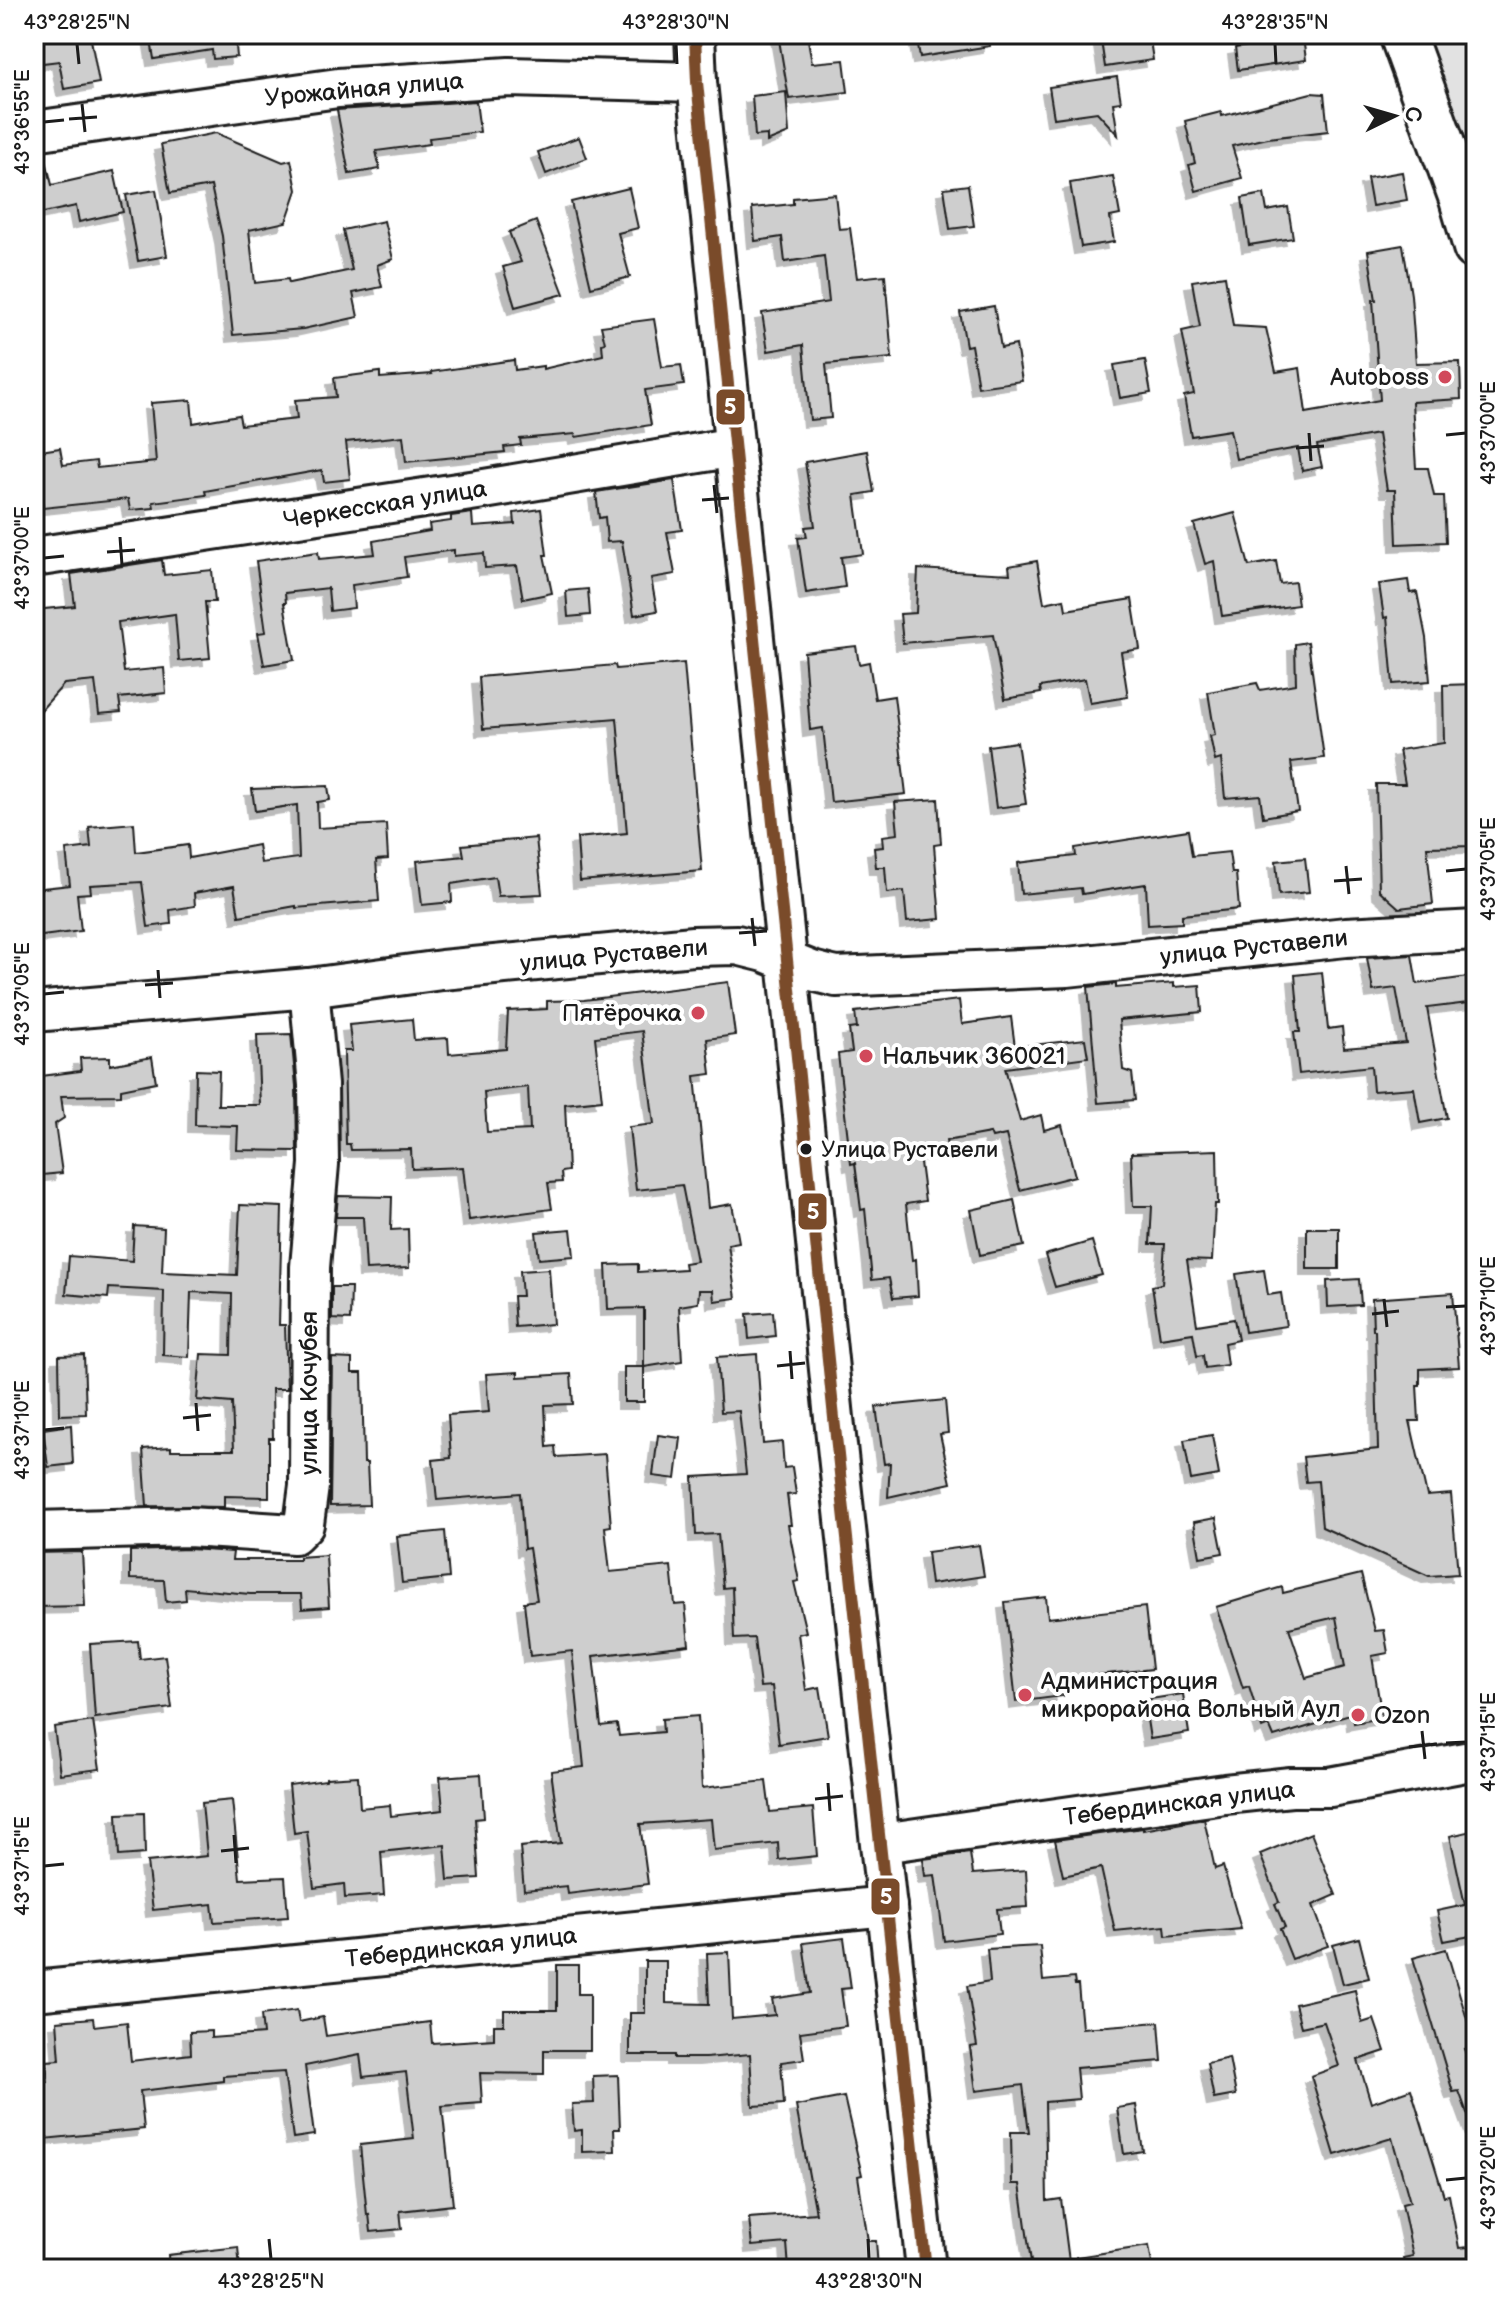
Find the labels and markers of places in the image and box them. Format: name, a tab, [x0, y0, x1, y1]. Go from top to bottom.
place label: Autoboss	[1330, 363, 1429, 392]
marker: Autoboss	[1436, 368, 1454, 386]
place label: Пятёрочка	[562, 999, 682, 1028]
marker: Пятёрочка	[689, 1004, 707, 1022]
place label: Нальчик 360021	[882, 1042, 1065, 1071]
marker: Нальчик 360021	[857, 1047, 875, 1065]
place label: Улица Руставели	[821, 1137, 998, 1164]
marker: Улица Руставели	[798, 1141, 814, 1157]
place label: Администрация микрорайона Вольный Аул	[1040, 1667, 1341, 1724]
marker: Администрация микрорайона Вольный Аул	[1016, 1686, 1034, 1704]
place label: Ozon	[1374, 1701, 1430, 1730]
marker: Ozon	[1349, 1706, 1367, 1724]

